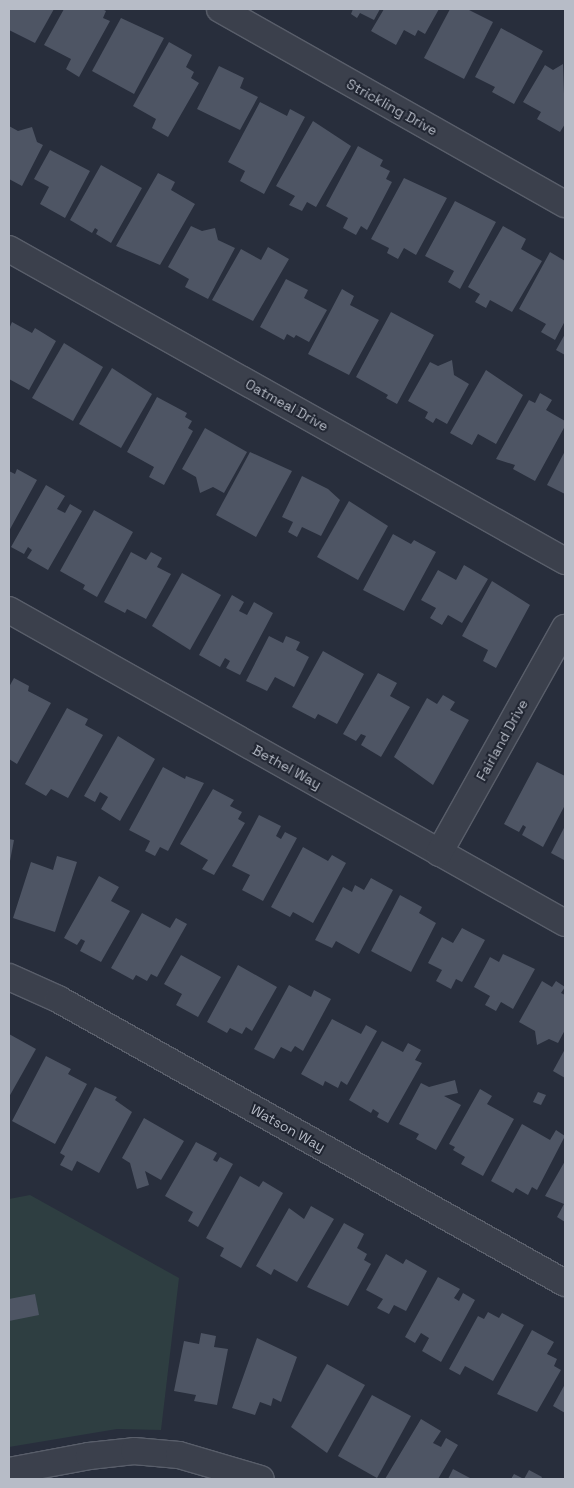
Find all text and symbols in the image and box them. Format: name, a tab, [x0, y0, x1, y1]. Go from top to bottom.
street label: Strickling Drive	[344, 75, 440, 139]
street label: Oatmeal Drive	[243, 375, 331, 435]
street label: Fairland Drive	[473, 696, 531, 784]
street label: Bethel Way	[250, 741, 324, 793]
street label: Watson Way	[248, 1101, 328, 1155]

